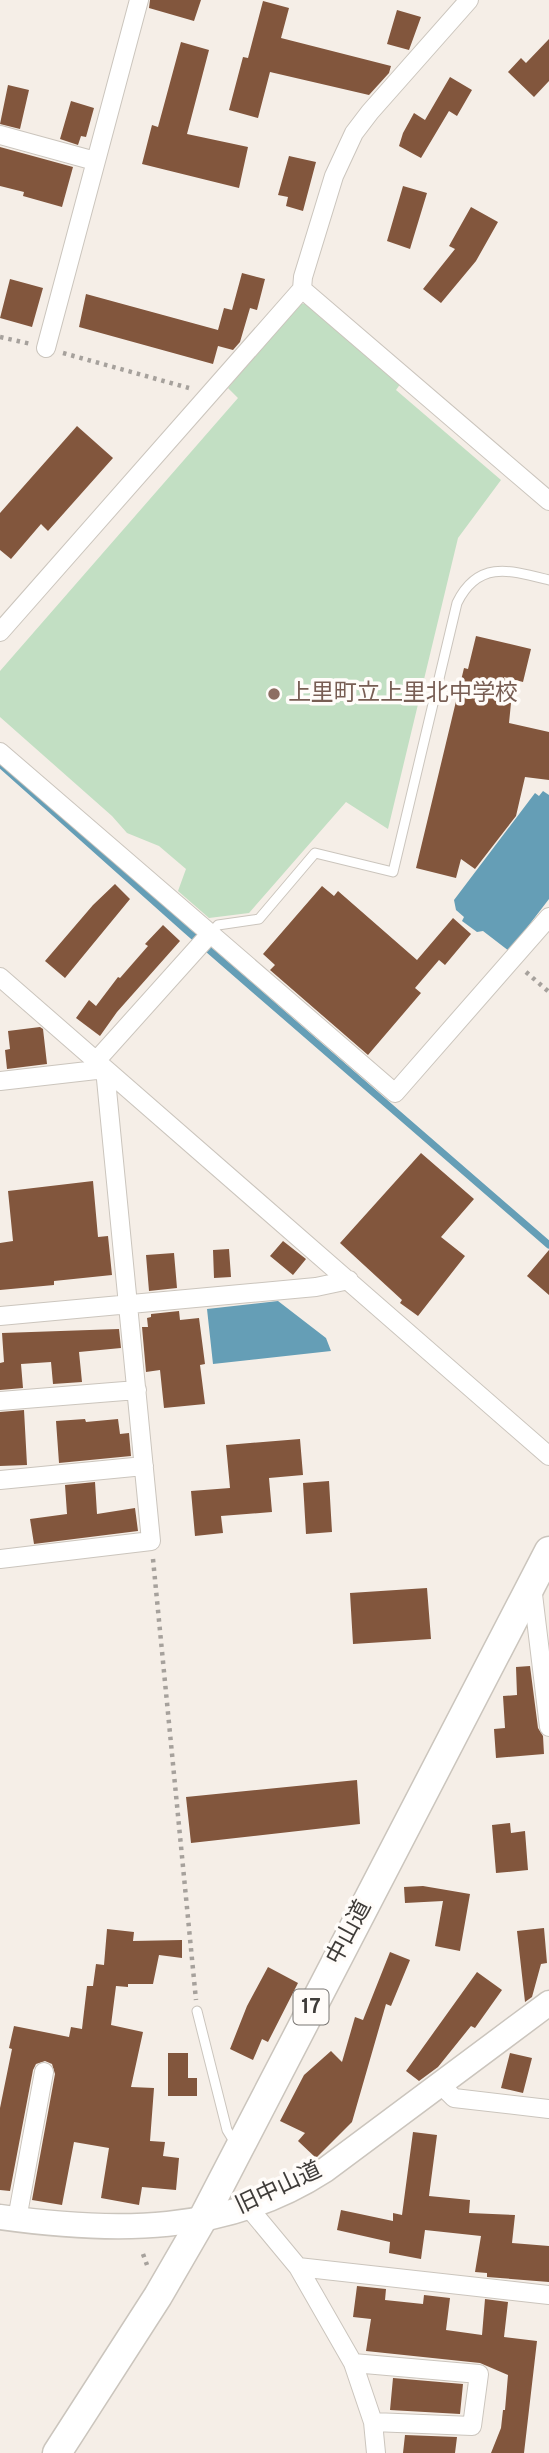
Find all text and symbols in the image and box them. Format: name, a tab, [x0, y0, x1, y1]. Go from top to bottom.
place label: 上里町立上里北中学校	[288, 680, 518, 709]
marker: 上里町立上里北中学校	[266, 686, 282, 702]
street label: 中山道	[321, 1896, 379, 1970]
road number: 17	[294, 1990, 328, 2024]
street label: 旧中山道	[231, 2156, 327, 2222]

